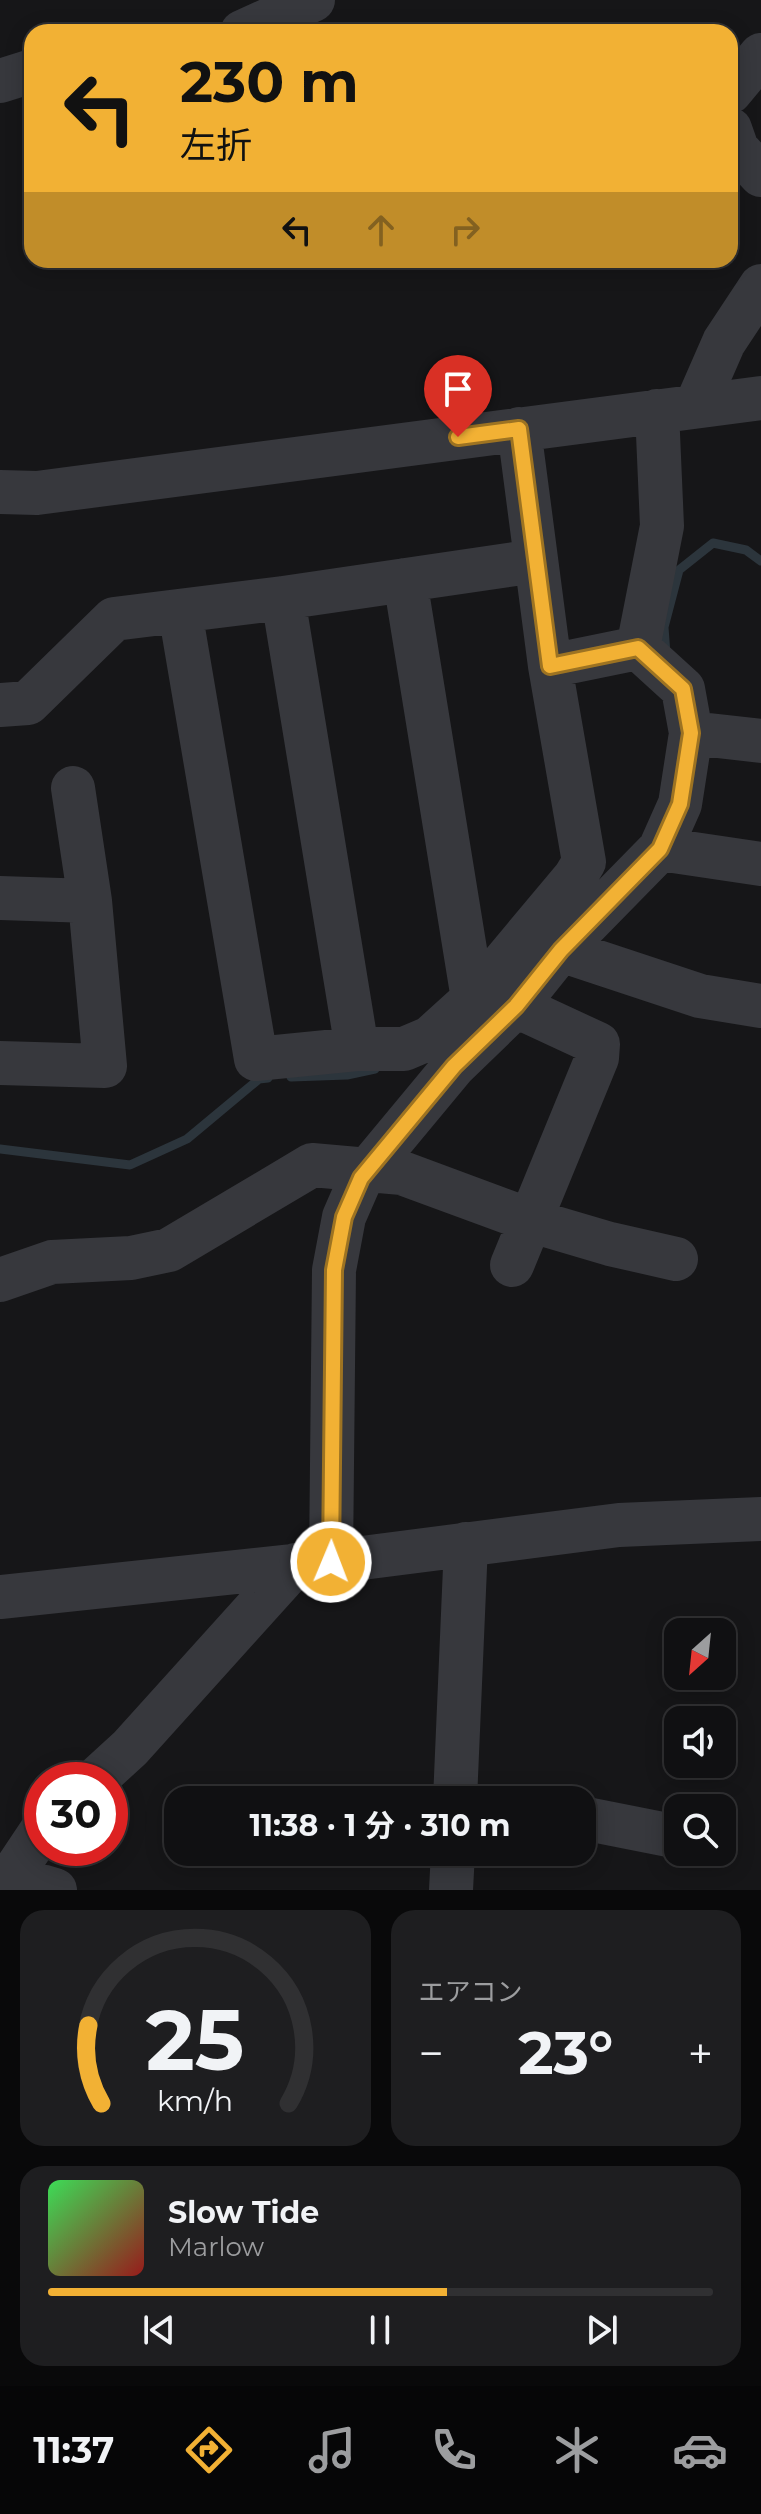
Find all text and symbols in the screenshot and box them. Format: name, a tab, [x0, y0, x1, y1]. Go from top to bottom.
text: 230 m	[180, 48, 359, 116]
icon: left	[48, 56, 152, 160]
text: 左折	[180, 123, 252, 167]
icon: left	[275, 208, 319, 252]
icon: ahead	[359, 208, 403, 252]
icon: right	[443, 208, 487, 252]
pin	[424, 355, 492, 437]
icon: arrive	[436, 367, 480, 411]
position arrow	[289, 1520, 373, 1604]
north arrow	[664, 1618, 736, 1690]
map controls	[664, 1618, 736, 1866]
button: sound	[664, 1706, 736, 1778]
speed limit sign: 30	[24, 1762, 128, 1866]
button: search	[664, 1794, 736, 1866]
text: 11:38 · 1 分 · 310 m	[249, 1807, 511, 1844]
text: エアコン	[419, 1976, 523, 2008]
text: 25	[146, 1989, 245, 2091]
text: 23°	[518, 2016, 613, 2089]
text: −	[419, 2026, 444, 2080]
text: +	[688, 2026, 713, 2080]
text: km/h	[157, 2083, 233, 2118]
text: Slow Tide	[168, 2194, 319, 2231]
text: Marlow	[168, 2231, 264, 2263]
icon: previous	[137, 2308, 181, 2352]
icon: pause	[358, 2308, 402, 2352]
icon: next	[580, 2308, 624, 2352]
icon: directions	[181, 2422, 237, 2478]
icon: music	[304, 2422, 360, 2478]
icon: phone	[426, 2422, 482, 2478]
icon: climate	[549, 2422, 605, 2478]
icon: car	[672, 2422, 728, 2478]
text: 11:37	[33, 2428, 114, 2472]

